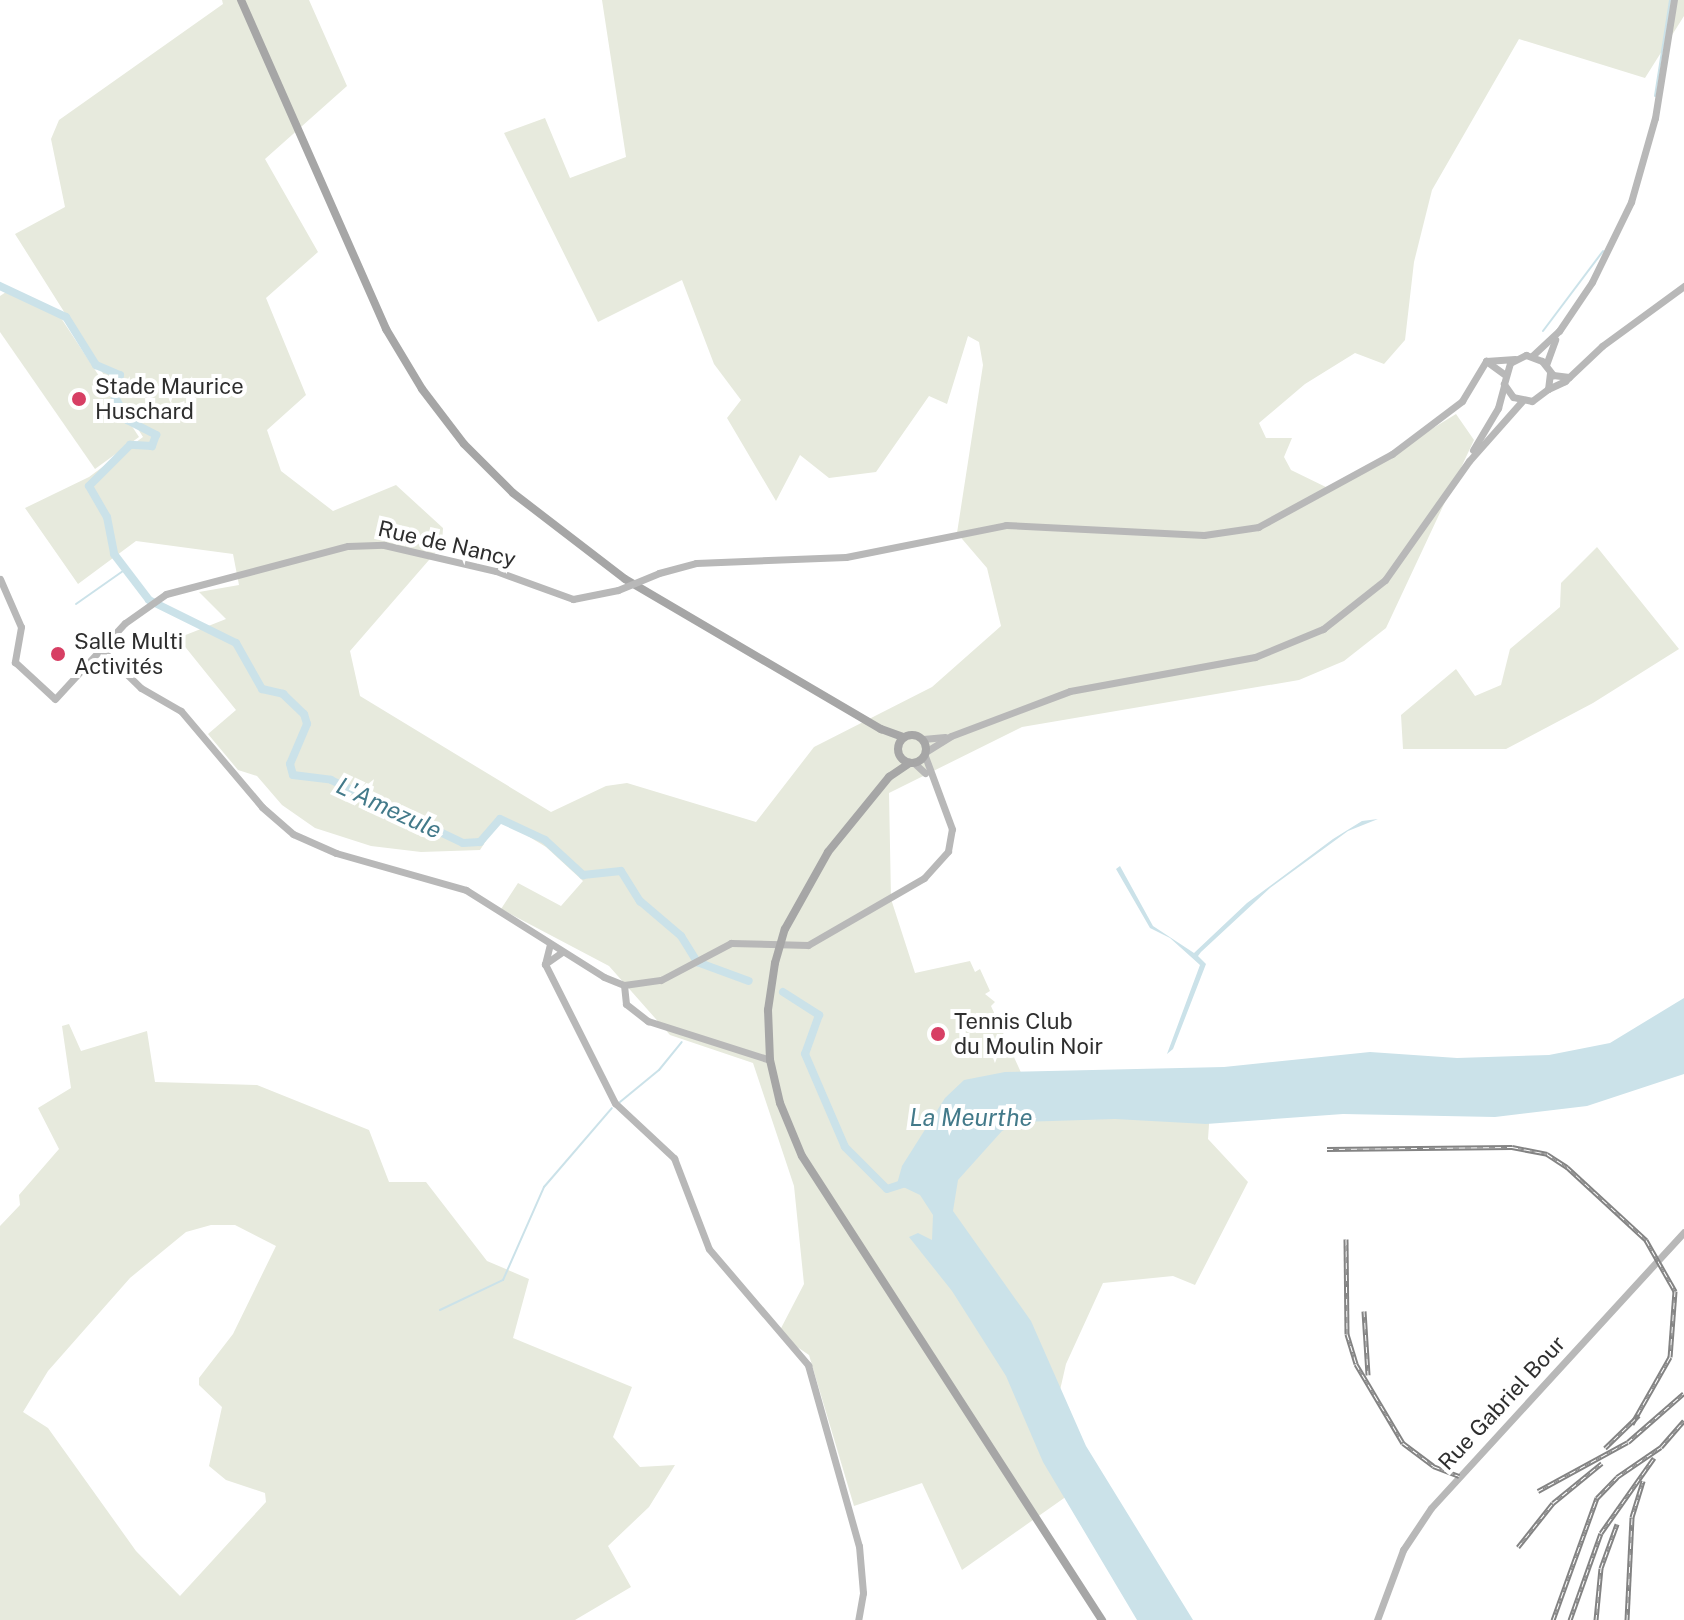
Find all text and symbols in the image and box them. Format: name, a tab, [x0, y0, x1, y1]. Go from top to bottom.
place label: Stade Maurice Huschard	[95, 373, 244, 424]
marker: Stade Maurice Huschard	[70, 390, 88, 408]
street label: Rue de Nancy	[375, 515, 519, 573]
place label: Salle Multi Activités	[74, 628, 183, 680]
marker: Salle Multi Activités	[49, 645, 67, 663]
water label: L'Amezule	[332, 771, 446, 845]
place label: Tennis Club du Moulin Noir	[954, 1008, 1103, 1060]
marker: Tennis Club du Moulin Noir	[929, 1025, 947, 1043]
water label: La Meurthe	[910, 1104, 1032, 1132]
street label: Rue Gabriel Bour	[1433, 1330, 1571, 1476]

